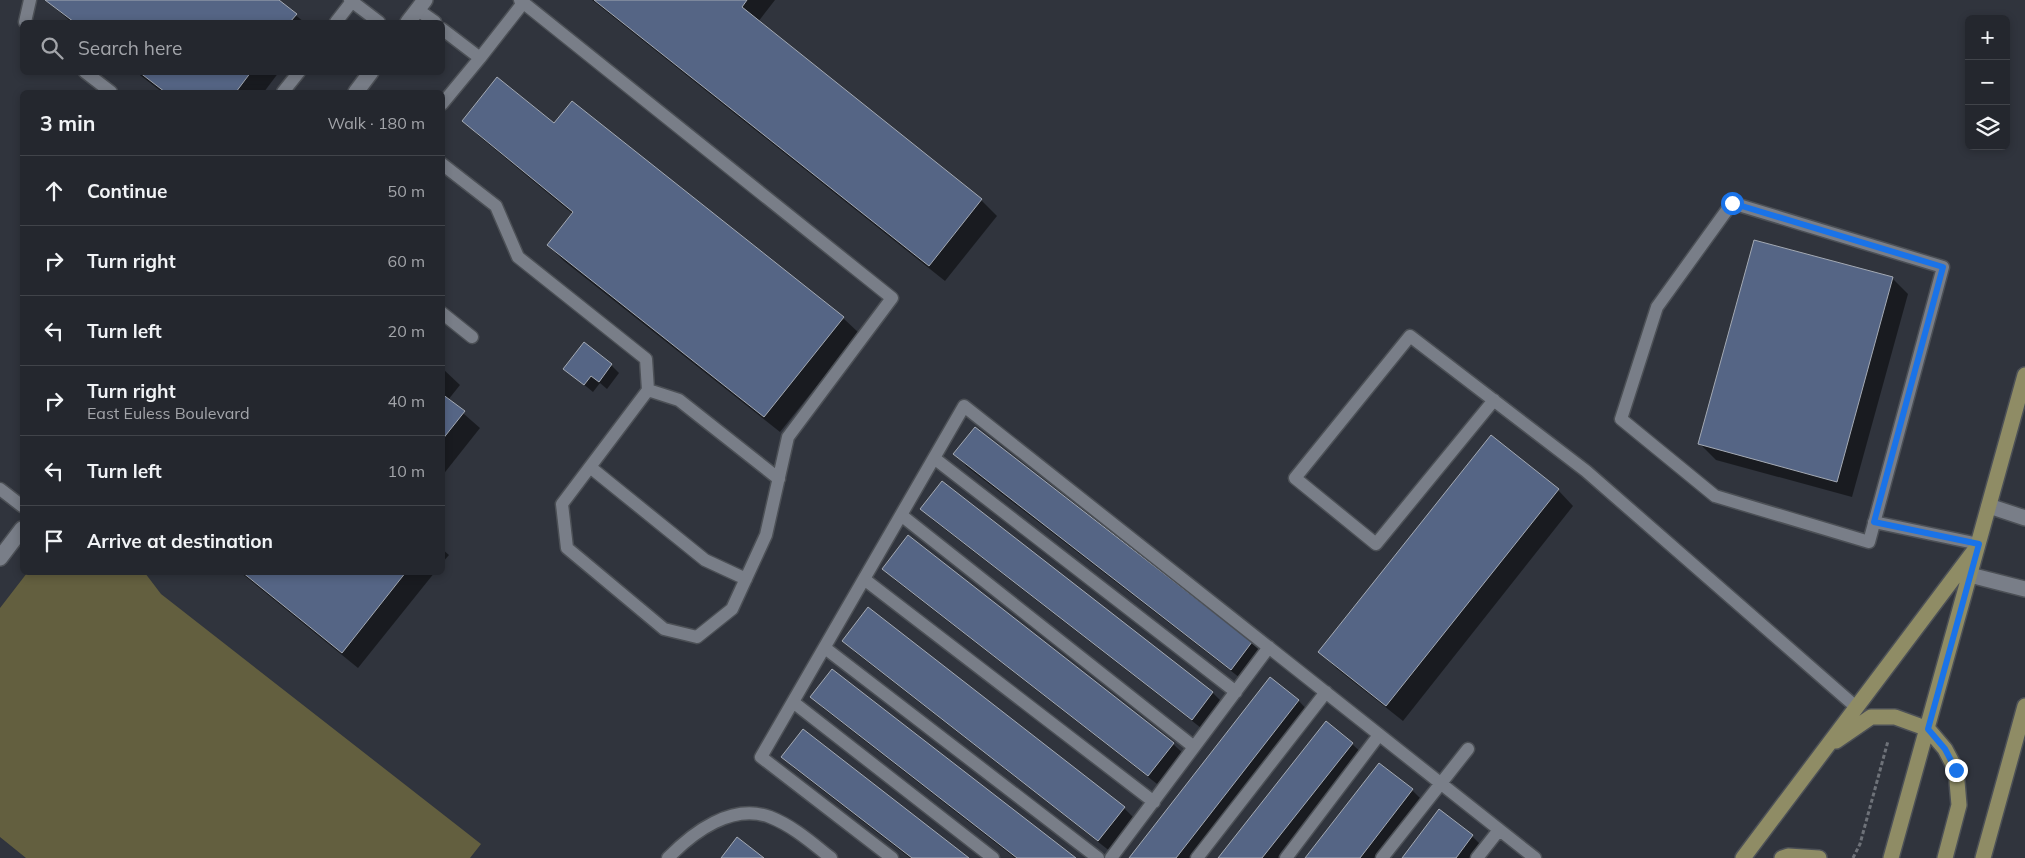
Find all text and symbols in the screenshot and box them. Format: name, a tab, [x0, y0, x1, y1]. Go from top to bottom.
map controls	[1965, 15, 2010, 150]
button: +	[1965, 15, 2010, 60]
search box	[20, 20, 445, 75]
icon: search	[38, 34, 66, 62]
text: Search here	[78, 36, 182, 60]
button: −	[1965, 60, 2010, 105]
button: layers	[1965, 105, 2010, 150]
text: 3 min	[40, 110, 95, 136]
text: Walk · 180 m	[327, 113, 425, 133]
icon: ahead	[40, 177, 68, 205]
text: Continue	[87, 179, 167, 203]
text: 50 m	[388, 181, 425, 201]
route start	[1721, 192, 1744, 215]
icon: right	[40, 247, 68, 275]
text: Turn right	[87, 249, 176, 273]
text: 60 m	[388, 251, 425, 271]
icon: left	[40, 317, 68, 345]
text: Turn left	[87, 319, 162, 343]
text: 20 m	[388, 321, 425, 341]
text: Turn right	[87, 379, 176, 403]
icon: right	[40, 387, 68, 415]
text: 40 m	[388, 391, 425, 411]
text: East Euless Boulevard	[87, 403, 250, 423]
icon: left	[40, 457, 68, 485]
text: Turn left	[87, 459, 162, 483]
text: 10 m	[388, 461, 425, 481]
icon: arrive	[40, 527, 68, 555]
text: Arrive at destination	[87, 529, 273, 553]
route end	[1945, 759, 1968, 782]

